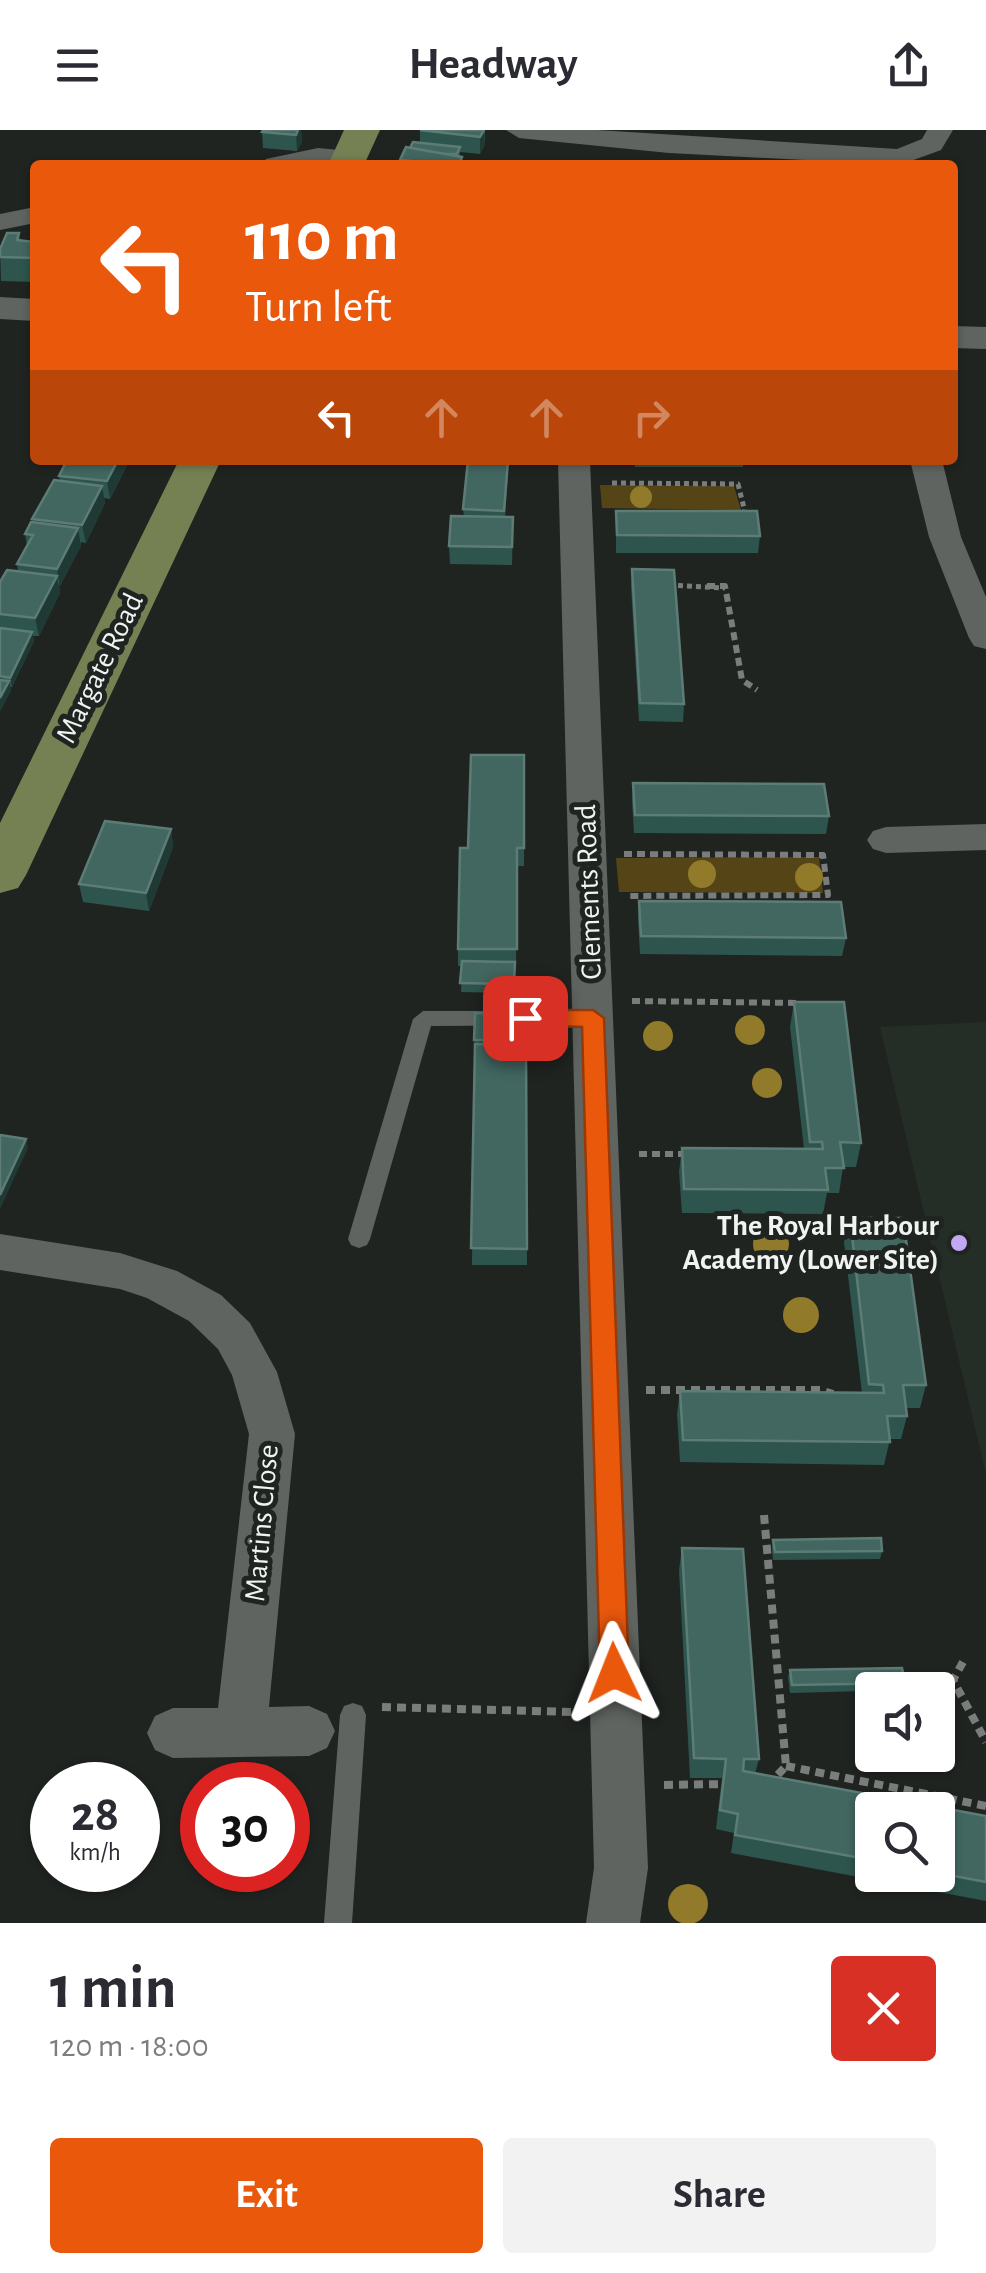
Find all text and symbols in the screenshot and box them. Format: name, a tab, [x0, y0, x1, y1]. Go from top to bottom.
icon: menu	[50, 38, 105, 93]
icon: share	[881, 38, 936, 93]
text: Headway	[408, 42, 578, 87]
icon: left	[80, 200, 210, 330]
text: 110 m	[245, 203, 399, 273]
text: Turn left	[245, 285, 392, 330]
icon: left	[309, 390, 364, 445]
icon: ahead	[414, 390, 469, 445]
icon: ahead	[519, 390, 574, 445]
icon: right	[624, 390, 679, 445]
street label: Margate Road	[51, 588, 149, 748]
street label: Clements Road	[571, 804, 607, 980]
pin	[483, 976, 568, 1061]
icon: arrive	[498, 991, 553, 1046]
place label: The Royal Harbour Academy (Lower Site)	[683, 1211, 940, 1275]
marker: The Royal Harbour Academy (Lower Site)	[948, 1232, 970, 1254]
street label: Martins Close	[240, 1443, 284, 1603]
position arrow	[562, 1621, 666, 1725]
map controls	[855, 1672, 955, 1892]
button: sound	[855, 1672, 955, 1772]
speed limit sign: 30	[180, 1762, 310, 1892]
text: 28	[71, 1790, 119, 1840]
button: search	[855, 1792, 955, 1892]
text: km/h	[69, 1840, 121, 1865]
button: close	[831, 1956, 936, 2061]
text: 1 min	[50, 1959, 176, 2019]
text: 120 m · 18:00	[50, 2030, 209, 2062]
button: Exit	[50, 2138, 483, 2253]
button: Share	[503, 2138, 936, 2253]

